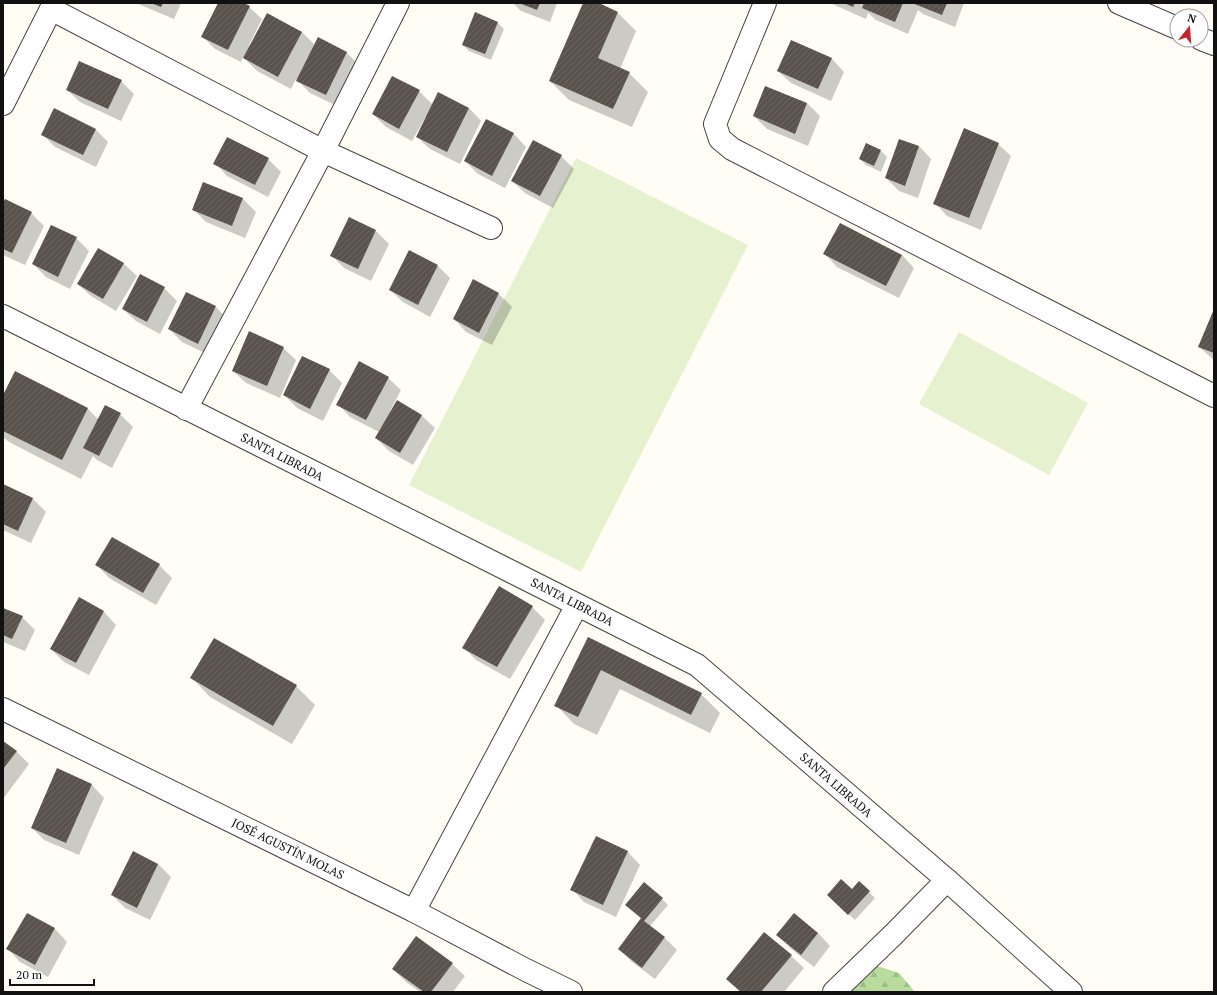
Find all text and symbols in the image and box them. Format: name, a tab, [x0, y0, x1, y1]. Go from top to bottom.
north arrow	[1169, 8, 1209, 48]
text: N	[1186, 11, 1199, 27]
street label: SANTA LIBRADA	[238, 429, 327, 484]
street label: SANTA LIBRADA	[528, 574, 617, 629]
street label: SANTA LIBRADA	[797, 749, 876, 821]
street label: JOSÉ AGUSTÍN MOLAS	[230, 815, 347, 882]
scale bar	[10, 961, 94, 987]
text: 20 m	[16, 967, 43, 982]

